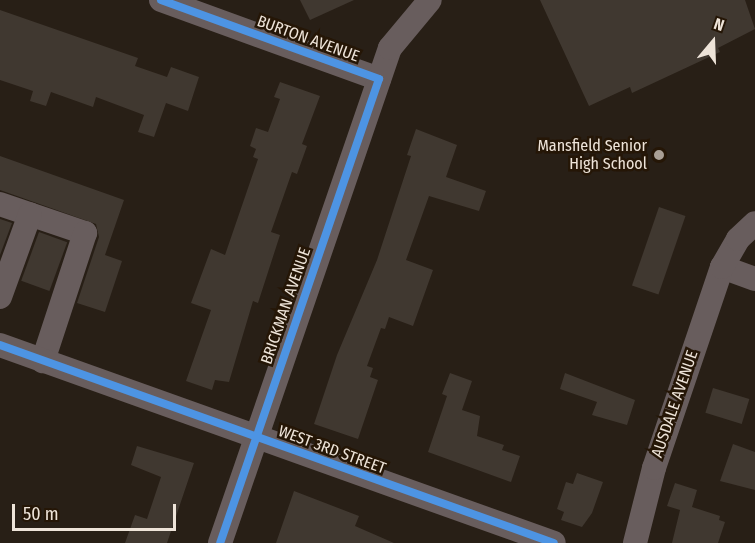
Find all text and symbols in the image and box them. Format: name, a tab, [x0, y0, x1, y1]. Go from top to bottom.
street label: BURTON AVENUE	[254, 12, 362, 66]
north arrow	[683, 12, 743, 72]
text: N	[711, 14, 727, 35]
place label: Mansfield Senior High School	[537, 136, 647, 174]
marker: Mansfield Senior High School	[652, 148, 666, 162]
street label: BRICKMAN AVENUE	[257, 245, 315, 367]
street label: AUSDALE AVENUE	[648, 348, 702, 460]
street label: WEST 3RD STREET	[276, 422, 388, 478]
scale bar	[15, 492, 178, 530]
text: 50 m	[23, 503, 59, 525]

